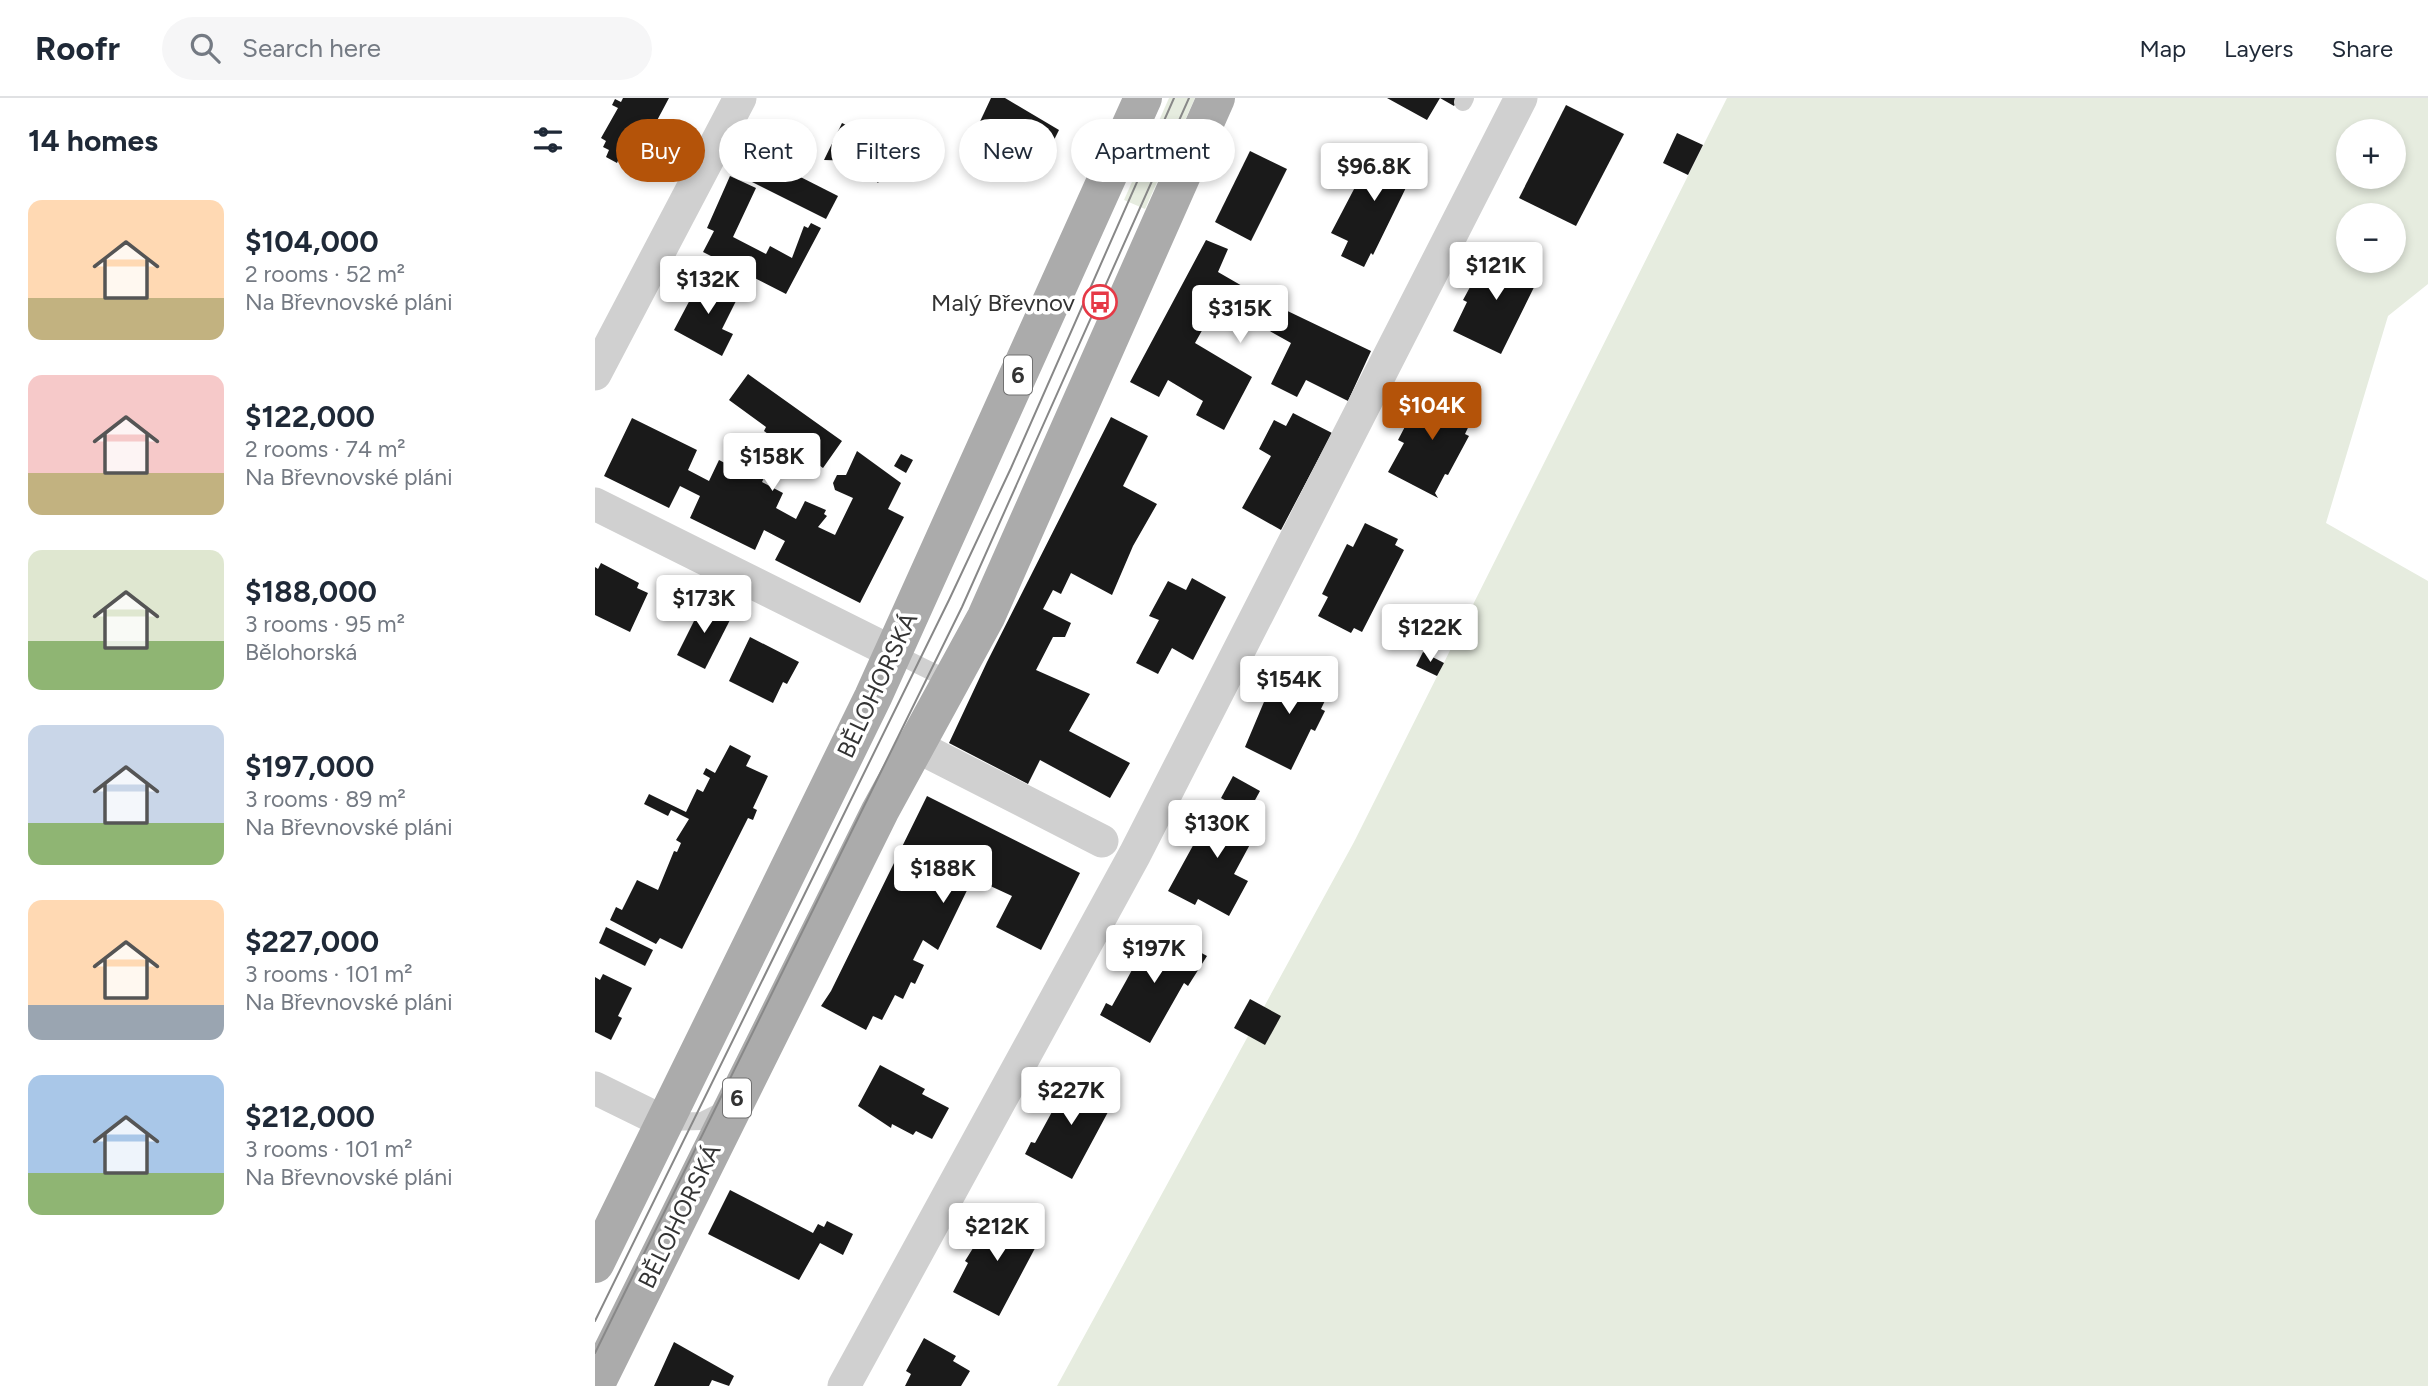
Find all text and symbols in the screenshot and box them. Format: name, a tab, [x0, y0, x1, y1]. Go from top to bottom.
search box	[162, 17, 652, 80]
text: Roofr	[35, 29, 120, 68]
icon: search	[186, 29, 224, 67]
text: Search here	[242, 32, 381, 64]
text: Map	[2139, 34, 2186, 63]
text: Layers	[2224, 34, 2293, 63]
text: Share	[2331, 34, 2393, 63]
chip: Buy	[616, 119, 705, 182]
chip: Rent	[719, 119, 817, 182]
chip: Filters	[831, 119, 945, 182]
chip: New	[959, 119, 1057, 182]
chip: Apartment	[1071, 119, 1235, 182]
map controls	[2336, 119, 2406, 273]
button: +	[2336, 119, 2406, 189]
icon: filters	[529, 121, 567, 159]
text: 14 homes	[28, 122, 158, 159]
pin: $96.8K	[1317, 144, 1431, 203]
text: $96.8K	[1337, 152, 1411, 180]
button: −	[2336, 203, 2406, 273]
text: $104,000	[245, 223, 379, 260]
icon: home	[84, 228, 168, 312]
pin: $121K	[1447, 242, 1545, 302]
text: $121K	[1466, 251, 1526, 279]
pin: $132K	[659, 256, 757, 316]
text: 2 rooms · 52 m²	[245, 260, 405, 288]
text: $132K	[676, 265, 740, 293]
bus stop icon: Malý Břevnov	[1081, 283, 1119, 321]
pin: $315K	[1191, 286, 1289, 345]
text: Na Břevnovské pláni	[245, 288, 453, 316]
place label: Malý Břevnov	[931, 288, 1076, 317]
text: $315K	[1208, 294, 1272, 322]
road number: 6	[1004, 356, 1032, 394]
pin: $104K	[1383, 382, 1481, 442]
text: $104K	[1398, 391, 1466, 419]
text: $122,000	[245, 398, 375, 435]
icon: home	[84, 403, 168, 487]
pin: $158K	[723, 434, 821, 493]
text: 2 rooms · 74 m²	[245, 435, 406, 463]
text: $158K	[739, 442, 805, 470]
text: Na Břevnovské pláni	[245, 463, 453, 491]
text: $188,000	[245, 573, 377, 610]
pin: $173K	[655, 575, 753, 635]
icon: home	[84, 578, 168, 662]
text: $173K	[672, 584, 736, 612]
pin: $122K	[1381, 604, 1479, 664]
street label: BĚLOHORSKÁ	[831, 607, 924, 762]
text: 3 rooms · 95 m²	[245, 610, 405, 638]
text: $122K	[1398, 613, 1462, 641]
text: Bělohorská	[245, 638, 357, 666]
pin: $154K	[1240, 656, 1338, 716]
text: $154K	[1256, 665, 1322, 693]
text: $197,000	[245, 748, 374, 785]
icon: home	[84, 753, 168, 837]
text: 3 rooms · 89 m²	[245, 785, 406, 813]
pin: $130K	[1168, 800, 1266, 860]
text: $130K	[1184, 809, 1250, 837]
text: Na Břevnovské pláni	[245, 813, 453, 841]
pin: $188K	[894, 846, 992, 905]
text: $188K	[910, 854, 976, 882]
text: $227,000	[245, 923, 379, 960]
pin: $197K	[1105, 926, 1203, 985]
icon: home	[84, 928, 168, 1012]
text: $197K	[1122, 934, 1186, 962]
text: 3 rooms · 101 m²	[245, 960, 412, 988]
text: Na Břevnovské pláni	[245, 988, 453, 1016]
pin: $227K	[1022, 1068, 1120, 1127]
text: $227K	[1037, 1076, 1105, 1104]
road number: 6	[723, 1079, 751, 1118]
text: $212,000	[245, 1098, 375, 1135]
icon: home	[84, 1103, 168, 1187]
text: 3 rooms · 101 m²	[245, 1135, 412, 1163]
street label: BĚLOHORSKÁ	[632, 1138, 727, 1293]
text: Na Břevnovské pláni	[245, 1163, 453, 1191]
pin: $212K	[948, 1204, 1046, 1263]
text: $212K	[965, 1212, 1029, 1240]

